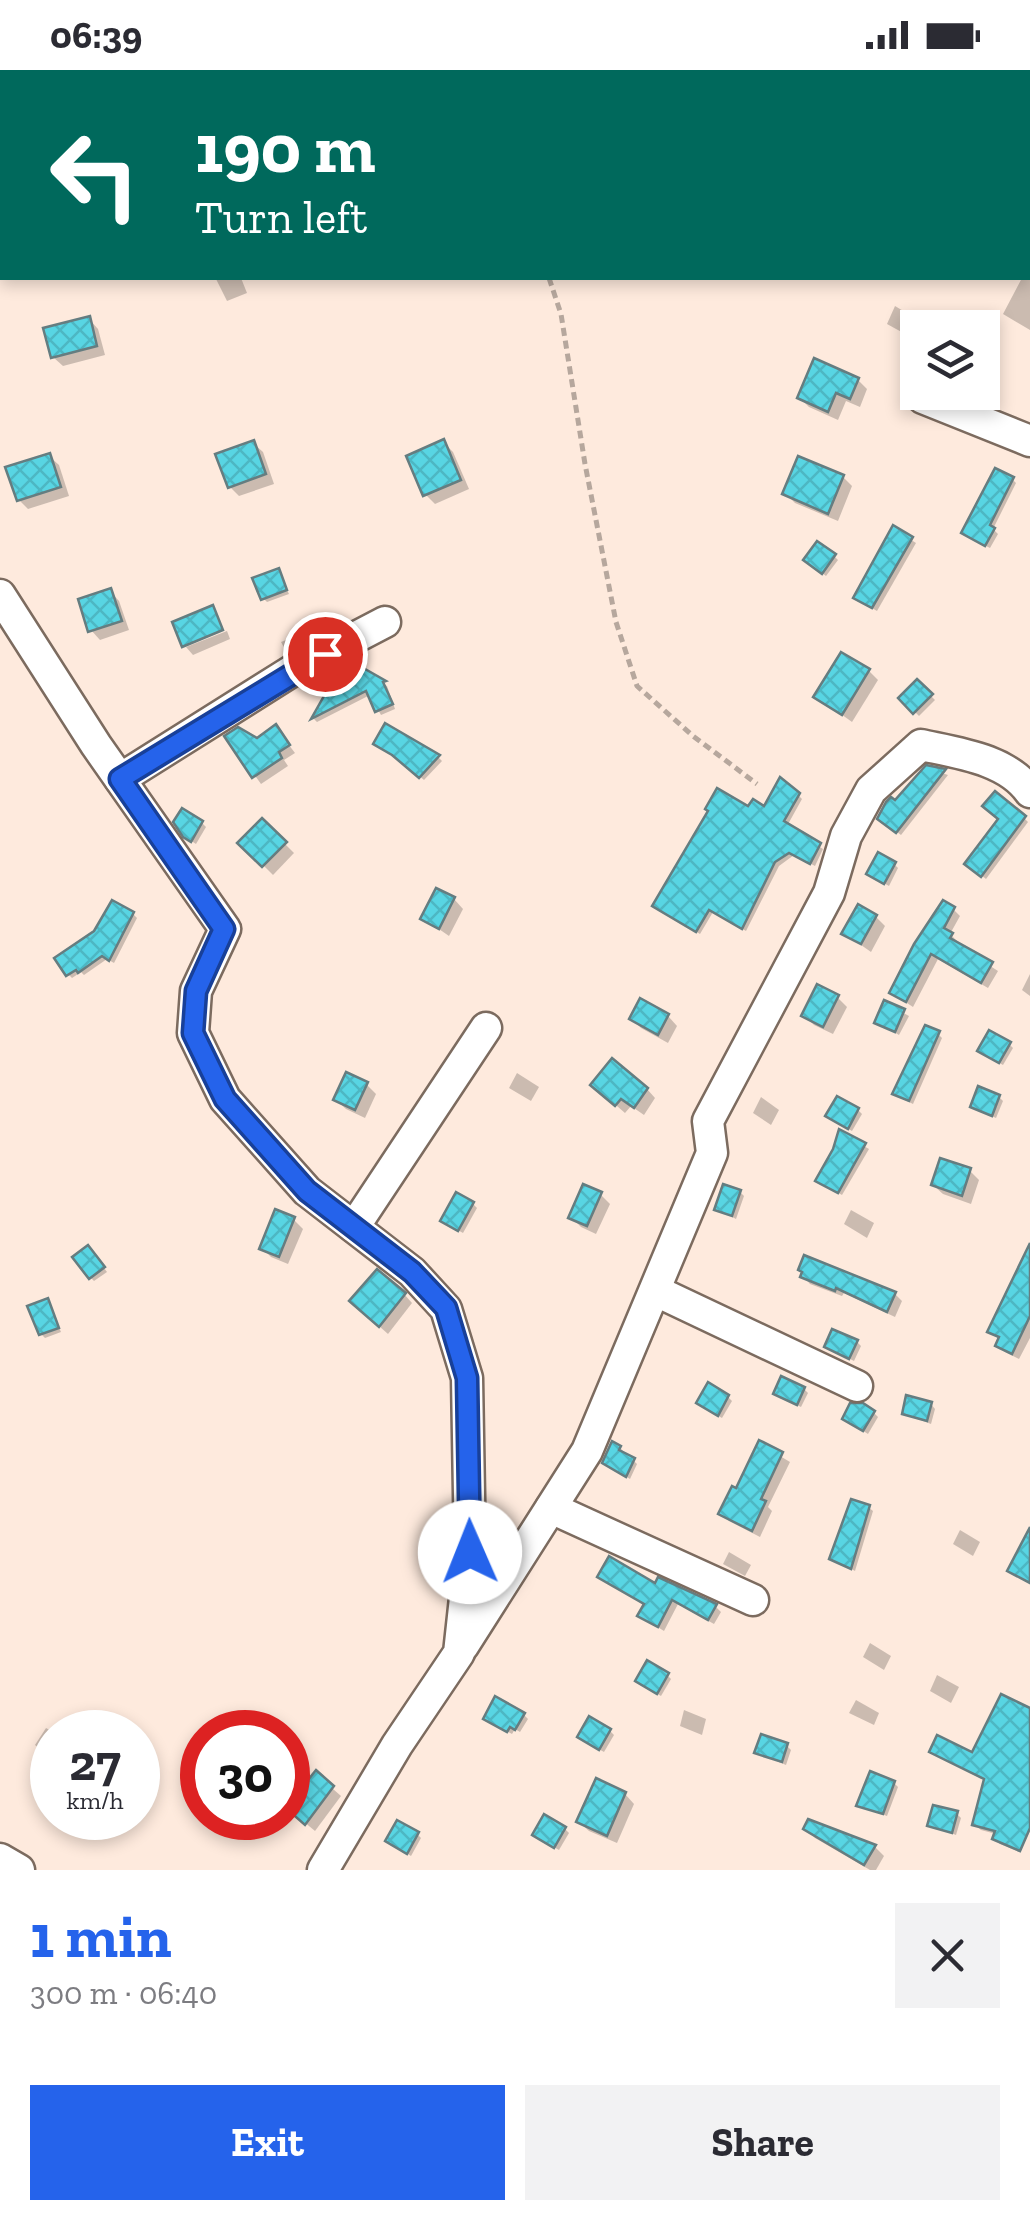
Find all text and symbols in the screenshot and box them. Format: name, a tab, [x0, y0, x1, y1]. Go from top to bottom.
text: 06:39	[50, 12, 142, 58]
text: 190 m	[195, 106, 375, 190]
icon: left	[30, 110, 160, 240]
text: Turn left	[195, 191, 367, 245]
map controls	[900, 310, 1000, 410]
button: layers	[900, 310, 1000, 410]
pin	[283, 612, 368, 697]
icon: arrive	[298, 627, 353, 682]
position arrow	[418, 1500, 522, 1604]
speed limit sign: 30	[180, 1710, 310, 1840]
text: 27	[69, 1733, 121, 1793]
text: km/h	[66, 1785, 124, 1815]
text: 1 min	[30, 1900, 172, 1972]
button: close	[895, 1903, 1000, 2008]
text: 300 m · 06:40	[30, 1974, 217, 2012]
button: Exit	[30, 2085, 505, 2200]
button: Share	[525, 2085, 1000, 2200]

